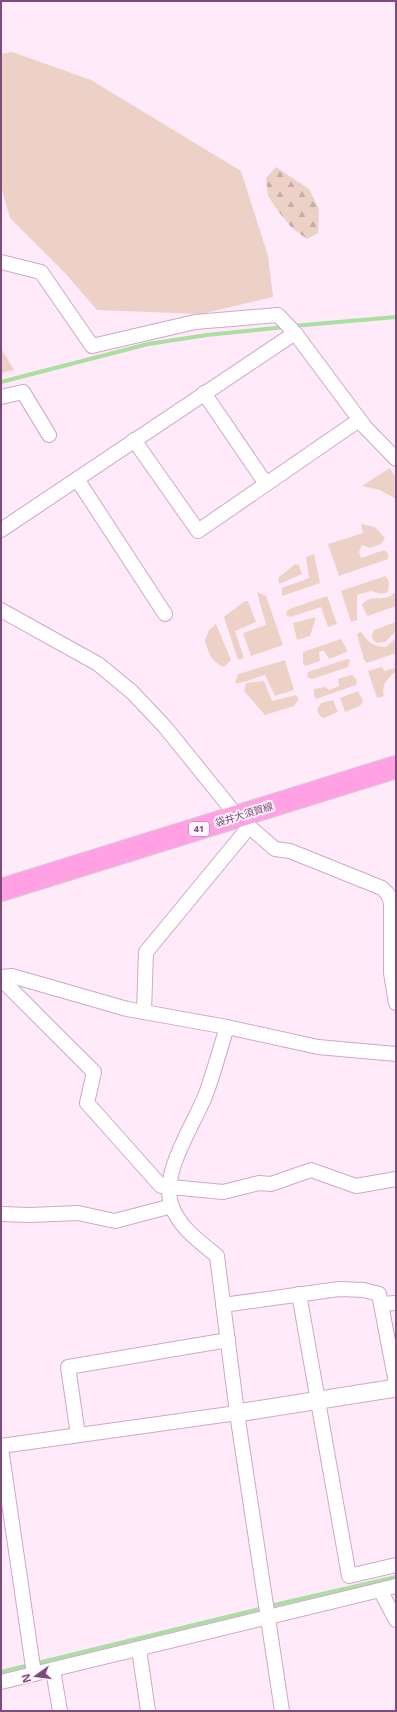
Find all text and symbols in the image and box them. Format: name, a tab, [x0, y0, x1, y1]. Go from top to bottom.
street label: 袋井大須賀線	[213, 799, 275, 829]
road number: 41	[189, 822, 209, 836]
north arrow	[16, 1656, 56, 1696]
text: N	[17, 1672, 34, 1685]

